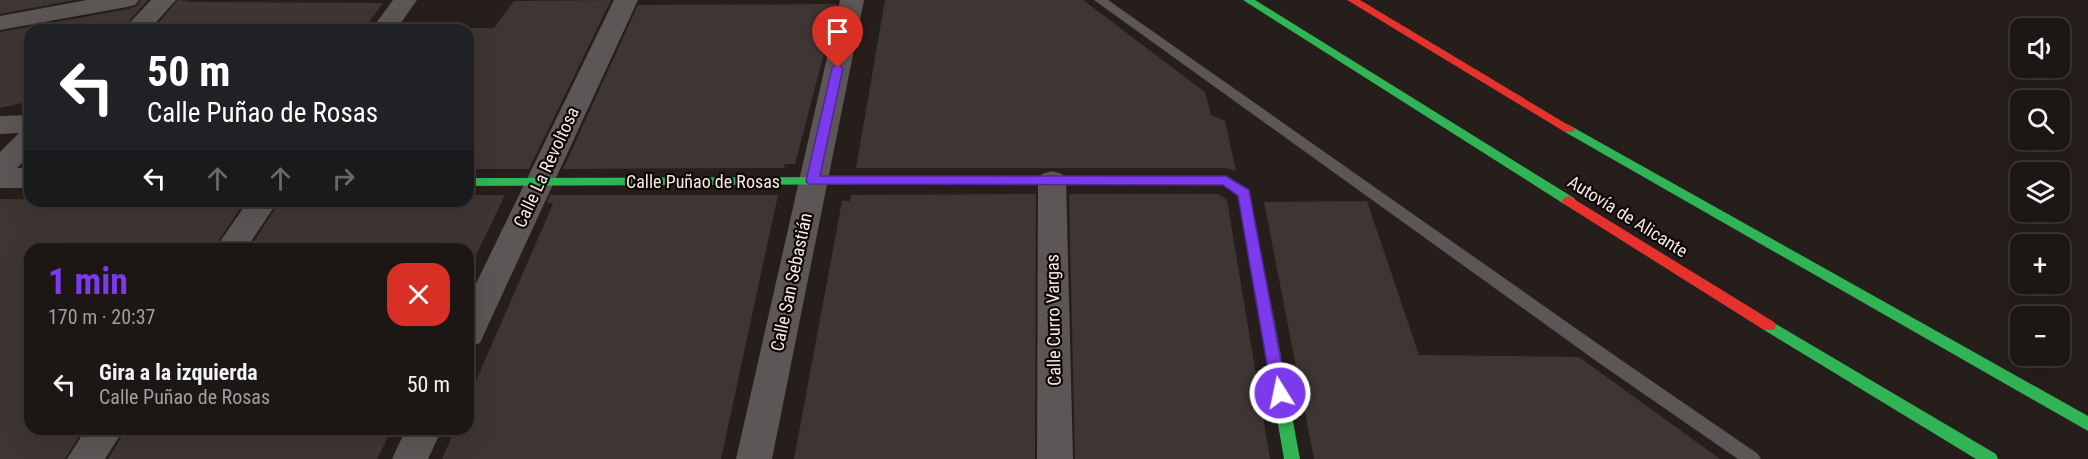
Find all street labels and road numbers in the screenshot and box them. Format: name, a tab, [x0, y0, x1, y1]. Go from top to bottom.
street label: Calle La Revoltosa	[509, 103, 583, 231]
street label: Calle Puñao de Rosas	[626, 171, 780, 192]
street label: Autovía de Alicante	[1564, 171, 1692, 261]
street label: Calle San Sebastián	[766, 211, 816, 353]
street label: Calle Curro Vargas	[1041, 254, 1065, 386]

